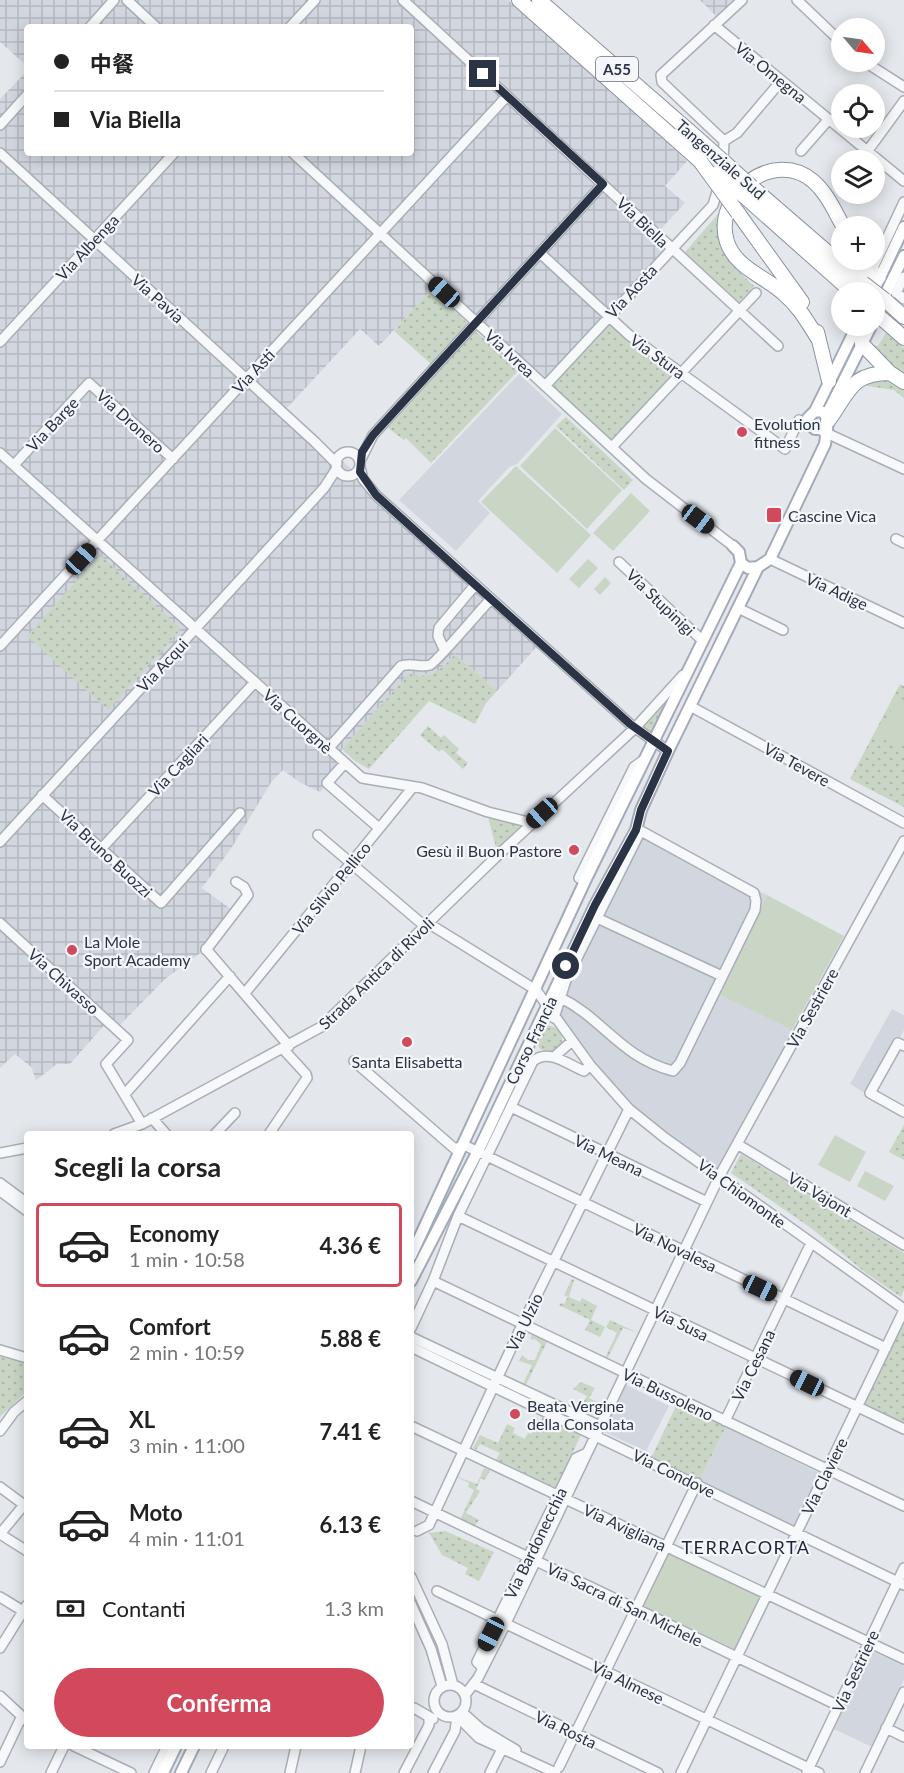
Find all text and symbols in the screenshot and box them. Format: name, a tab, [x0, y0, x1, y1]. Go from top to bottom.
north arrow	[831, 18, 885, 72]
map controls	[831, 18, 885, 336]
street label: Via Omegna	[732, 37, 810, 107]
text: 中餐	[90, 50, 134, 77]
road number: A55	[596, 57, 638, 81]
route end	[469, 60, 496, 87]
button: locate	[831, 84, 885, 138]
text: Via Biella	[90, 106, 181, 133]
street label: Tangenziale Sud	[673, 115, 769, 203]
button: layers	[831, 150, 885, 204]
street label: Via Biella	[613, 193, 673, 251]
street label: Via Albenga	[52, 210, 122, 284]
button: +	[831, 216, 885, 270]
street label: Via Aosta	[601, 260, 661, 322]
street label: Via Pavia	[128, 270, 188, 326]
car	[425, 273, 463, 311]
button: −	[831, 282, 885, 336]
street label: Via Ivrea	[481, 325, 539, 381]
street label: Via Stura	[627, 330, 689, 382]
street label: Via Asti	[228, 345, 278, 397]
street label: Via Dronero	[93, 385, 169, 457]
street label: Via Barge	[22, 393, 82, 455]
place label: Evolution fitness	[754, 414, 821, 451]
marker: Evolution fitness	[735, 425, 749, 439]
car	[678, 501, 718, 537]
marker: Cascine Vica	[765, 506, 783, 524]
place label: Cascine Vica	[788, 506, 876, 525]
car	[62, 540, 100, 578]
street label: Via Stupinigi	[623, 565, 699, 639]
street label: Via Adige	[803, 568, 871, 614]
street label: Via Acqui	[133, 634, 191, 696]
street label: Via Cuorgnè	[259, 685, 337, 757]
street label: Via Cagliari	[144, 730, 212, 800]
street label: Via Tevere	[761, 738, 833, 790]
car	[523, 794, 561, 832]
street label: Via Bruno Buozzi	[56, 805, 156, 901]
street label: Via Silvio Pellico	[288, 838, 374, 938]
place label: Gesù il Buon Pastore	[416, 841, 562, 860]
marker: Gesù il Buon Pastore	[567, 843, 581, 857]
street label: Strada Antica di Rivoli	[314, 913, 438, 1033]
place label: La Mole Sport Academy	[84, 932, 191, 969]
marker: La Mole Sport Academy	[65, 943, 79, 957]
street label: Via Chivasso	[25, 944, 103, 1018]
route start	[552, 952, 579, 979]
street label: Via Sestriere	[782, 965, 842, 1051]
street label: Corso Francia	[501, 993, 561, 1087]
marker: Santa Elisabetta	[400, 1035, 414, 1049]
place label: Santa Elisabetta	[351, 1052, 463, 1071]
street label: Via Meana	[571, 1130, 647, 1180]
text: Scegli la corsa	[54, 1150, 221, 1183]
street label: Via Chiomonte	[694, 1155, 790, 1231]
street label: Via Vajont	[785, 1168, 856, 1221]
icon: car	[57, 1218, 111, 1272]
street label: Via Novalesa	[630, 1219, 720, 1275]
text: Economy	[129, 1220, 219, 1247]
text: 4.36 €	[319, 1232, 381, 1259]
text: 1 min · 10:58	[129, 1247, 245, 1271]
car	[740, 1272, 780, 1304]
street label: Via Ulzio	[502, 1290, 546, 1354]
street label: Via Susa	[650, 1302, 712, 1344]
icon: car	[57, 1311, 111, 1365]
text: Comfort	[129, 1313, 211, 1340]
text: 5.88 €	[319, 1325, 381, 1352]
street label: Via Cesana	[727, 1326, 779, 1404]
text: 2 min · 10:59	[129, 1340, 245, 1364]
street label: Via Bussoleno	[619, 1364, 717, 1424]
car	[787, 1367, 827, 1399]
place label: Beata Vergine della Consolata	[527, 1396, 634, 1433]
icon: car	[57, 1404, 111, 1458]
text: XL	[129, 1406, 155, 1433]
marker: Beata Vergine della Consolata	[508, 1407, 522, 1421]
text: 7.41 €	[319, 1418, 381, 1445]
text: 3 min · 11:00	[129, 1433, 245, 1457]
street label: Via Claviere	[797, 1434, 851, 1518]
street label: Via Condove	[630, 1445, 718, 1501]
street label: Via Bardonecchia	[500, 1484, 570, 1602]
icon: car	[57, 1497, 111, 1551]
text: Moto	[129, 1499, 183, 1526]
street label: Via Avigliana	[581, 1500, 669, 1554]
text: 6.13 €	[319, 1511, 381, 1538]
text: 4 min · 11:01	[129, 1526, 245, 1550]
district label: TERRACORTA	[681, 1536, 811, 1558]
street label: Via Sacra di San Michele	[544, 1558, 706, 1650]
icon: cash	[54, 1592, 87, 1625]
text: Contanti	[102, 1595, 186, 1622]
text: 1.3 km	[324, 1596, 384, 1620]
car	[475, 1614, 507, 1654]
street label: Via Sestriere	[828, 1627, 882, 1715]
street label: Via Almese	[589, 1656, 667, 1708]
button: Conferma	[54, 1668, 384, 1737]
street label: Via Rosta	[532, 1706, 600, 1752]

